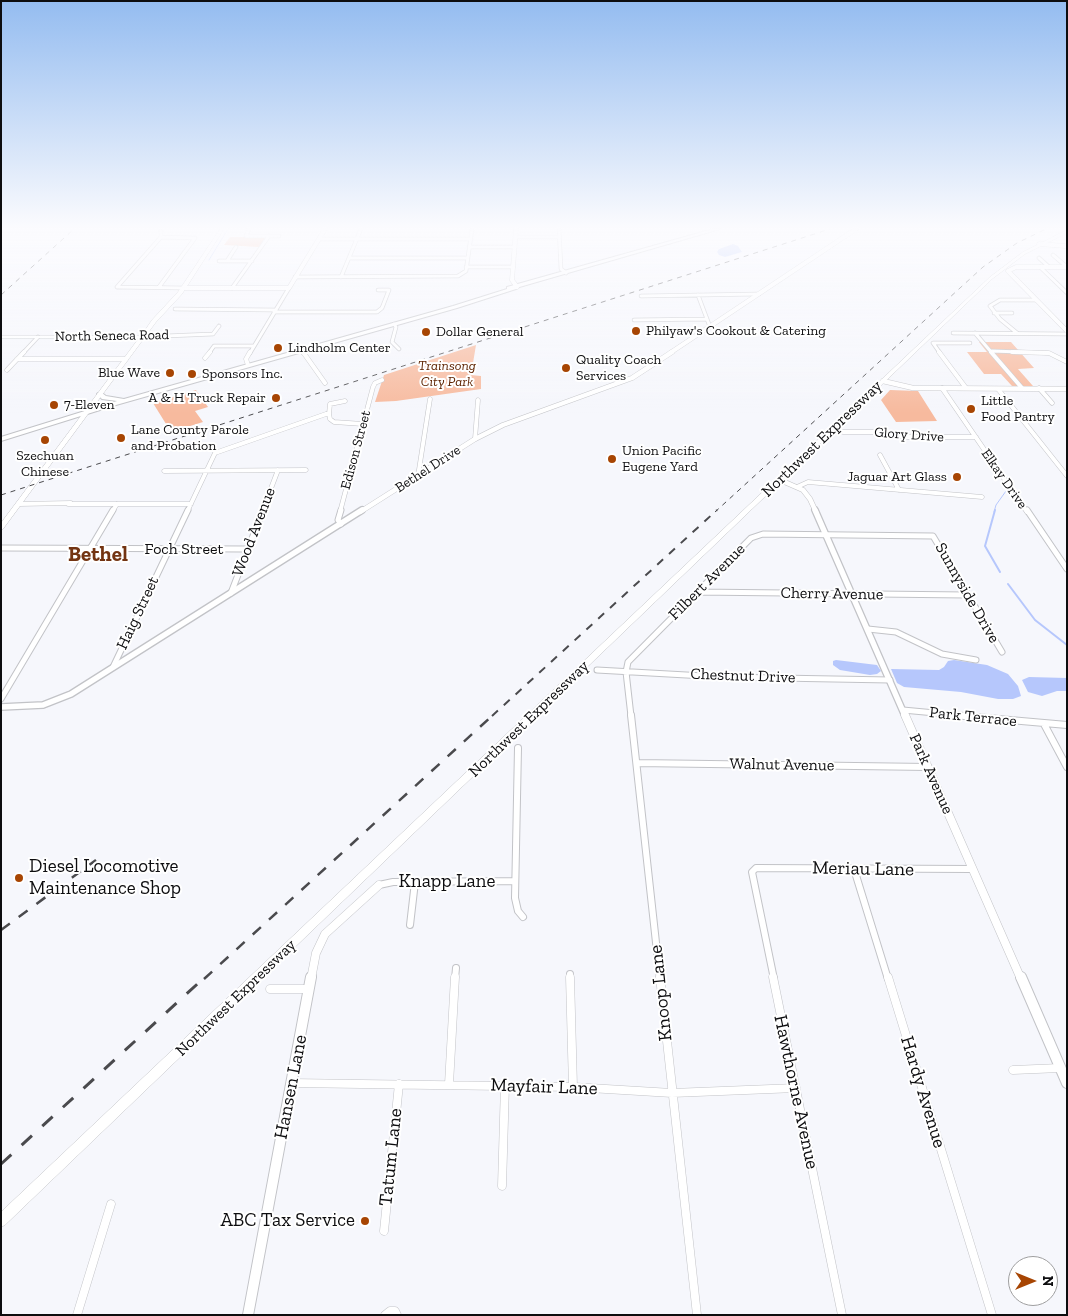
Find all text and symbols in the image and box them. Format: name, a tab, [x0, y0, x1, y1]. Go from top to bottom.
place label: Philyaw's Cookout & Catering	[646, 323, 826, 339]
place label: Dollar General	[436, 324, 524, 340]
marker: Philyaw's Cookout & Catering	[630, 325, 642, 337]
marker: Dollar General	[420, 326, 432, 338]
street label: North Seneca Road	[55, 327, 169, 345]
place label: Lindholm Center	[288, 340, 391, 356]
marker: Lindholm Center	[272, 342, 284, 354]
place label: Quality Coach Services	[576, 352, 661, 384]
park label: Trainsong City Park	[418, 358, 476, 391]
marker: Quality Coach Services	[560, 362, 572, 374]
place label: Blue Wave	[98, 365, 160, 381]
place label: Sponsors Inc.	[202, 366, 283, 382]
marker: Blue Wave	[164, 367, 176, 379]
marker: Sponsors Inc.	[186, 368, 198, 380]
street label: Northwest Expressway	[758, 377, 886, 501]
place label: A & H Truck Repair	[148, 390, 266, 406]
marker: A & H Truck Repair	[270, 392, 282, 404]
place label: Little Food Pantry	[981, 393, 1055, 426]
place label: 7-Eleven	[64, 397, 115, 413]
marker: 7-Eleven	[48, 399, 60, 411]
marker: Little Food Pantry	[965, 403, 977, 415]
street label: Edison Street	[337, 409, 375, 491]
place label: Lane County Parole and Probation	[131, 422, 249, 454]
street label: Glory Drive	[874, 424, 944, 446]
marker: Lane County Parole and Probation	[115, 432, 127, 444]
marker: Szechuan Chinese	[39, 434, 51, 446]
street label: Bethel Drive	[392, 442, 464, 496]
place label: Union Pacific Eugene Yard	[622, 443, 702, 476]
street label: Elkay Drive	[977, 446, 1031, 512]
place label: Szechuan Chinese	[16, 448, 74, 481]
marker: Union Pacific Eugene Yard	[606, 453, 618, 465]
place label: Jaguar Art Glass	[847, 469, 947, 485]
marker: Jaguar Art Glass	[951, 471, 963, 483]
street label: Wood Avenue	[228, 485, 280, 579]
street label: Foch Street	[145, 539, 223, 559]
street label: Sunnyside Drive	[931, 539, 1003, 647]
street label: Filbert Avenue	[665, 540, 749, 624]
district label: Bethel	[68, 542, 128, 568]
street label: Haig Street	[113, 573, 163, 653]
street label: Cherry Avenue	[780, 584, 884, 604]
street label: Northwest Expressway	[465, 657, 593, 781]
street label: Chestnut Drive	[690, 665, 796, 687]
street label: Park Terrace	[928, 703, 1018, 731]
street label: Park Avenue	[905, 731, 957, 817]
street label: Walnut Avenue	[730, 754, 834, 776]
place label: Diesel Locomotive Maintenance Shop	[29, 856, 181, 900]
street label: Meriau Lane	[812, 857, 914, 881]
street label: Knapp Lane	[399, 871, 495, 893]
marker: Diesel Locomotive Maintenance Shop	[13, 872, 25, 884]
street label: Northwest Expressway	[172, 936, 300, 1060]
street label: Knoop Lane	[645, 944, 677, 1042]
street label: Hawthorne Avenue	[769, 1013, 823, 1171]
street label: Hansen Lane	[270, 1033, 312, 1141]
street label: Hardy Avenue	[895, 1033, 951, 1151]
street label: Mayfair Lane	[490, 1074, 598, 1100]
street label: Tatum Lane	[375, 1107, 407, 1207]
place label: ABC Tax Service	[220, 1210, 355, 1232]
marker: ABC Tax Service	[359, 1215, 371, 1227]
north arrow	[1008, 1256, 1058, 1306]
text: N	[1039, 1276, 1056, 1286]

